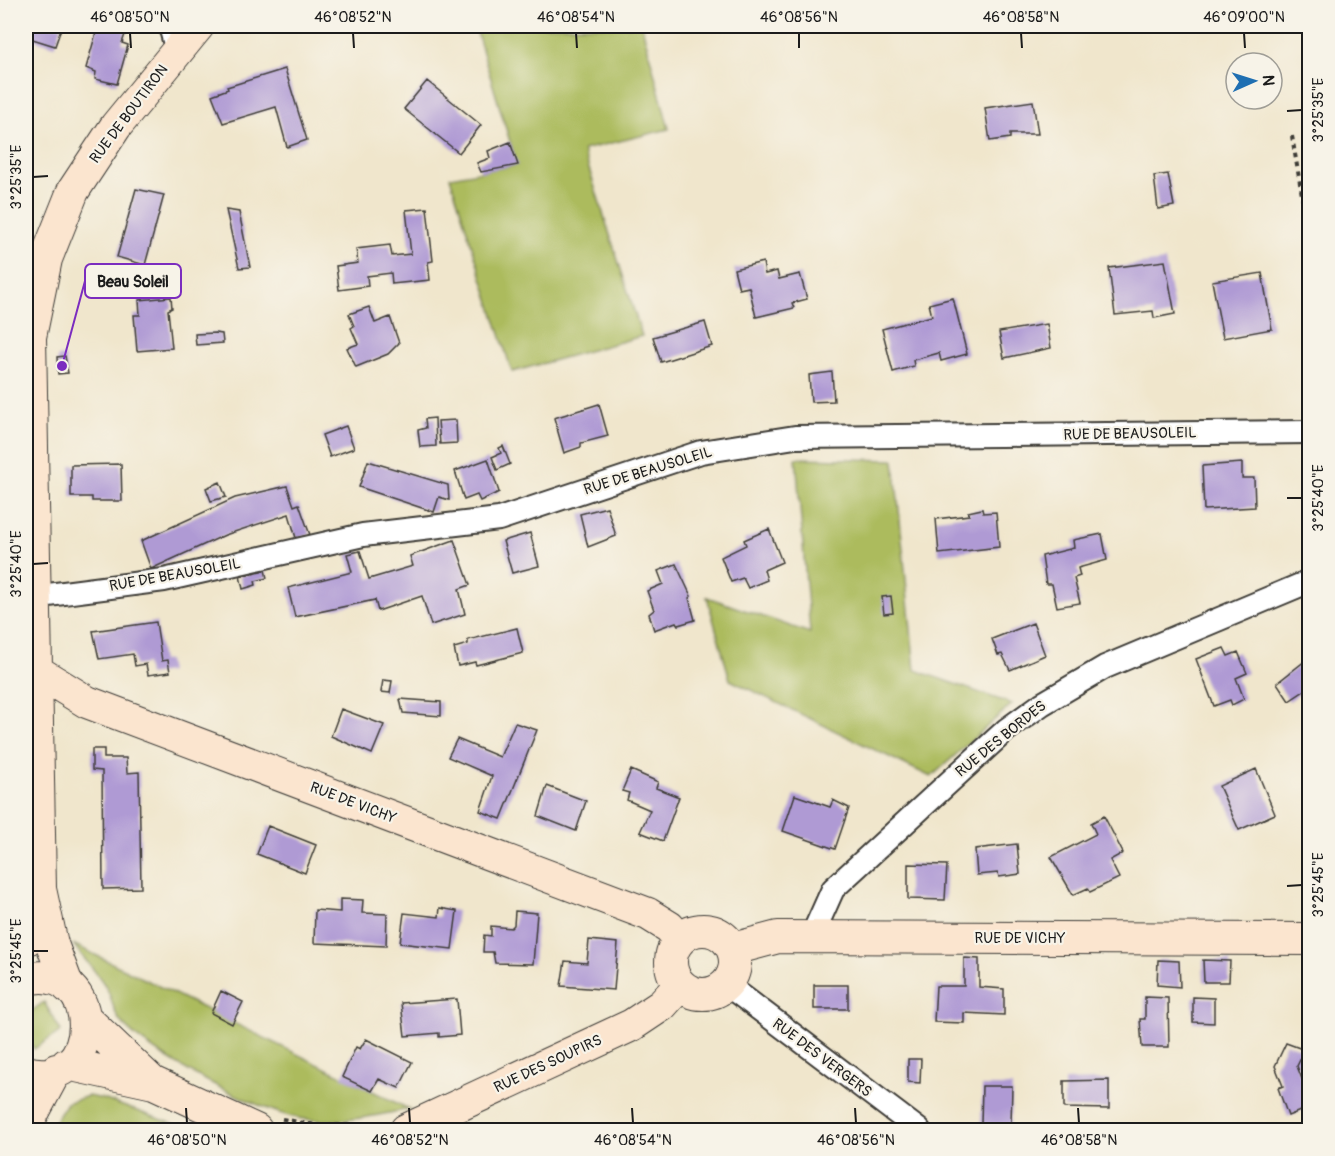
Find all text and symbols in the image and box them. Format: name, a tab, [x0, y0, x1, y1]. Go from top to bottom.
text: 46°08'50"N	[90, 8, 170, 27]
text: 46°08'52"N	[314, 8, 392, 27]
text: 46°08'54"N	[537, 8, 615, 27]
text: 46°08'56"N	[760, 8, 838, 27]
text: 46°08'58"N	[983, 8, 1059, 27]
text: 46°09'00"N	[1203, 8, 1285, 27]
north arrow	[1224, 51, 1284, 111]
street label: RUE DE BOUTIRON	[86, 61, 172, 167]
text: N	[1258, 74, 1278, 86]
text: 3°25'35"E	[1309, 77, 1328, 142]
text: 3°25'35"E	[7, 144, 26, 209]
callout: Beau Soleil	[85, 264, 181, 298]
text: Beau Soleil	[97, 272, 169, 292]
street label: RUE DE BEAUSOLEIL	[1063, 423, 1197, 445]
street label: RUE DE BEAUSOLEIL	[581, 442, 715, 500]
text: 3°25'40"E	[1309, 464, 1328, 532]
text: 3°25'40"E	[7, 530, 26, 598]
street label: RUE DE BEAUSOLEIL	[108, 554, 242, 596]
street label: RUE DES BORDES	[952, 697, 1050, 781]
street label: RUE DE VICHY	[307, 778, 399, 828]
text: 3°25'45"E	[1309, 852, 1328, 918]
text: 3°25'45"E	[7, 918, 26, 984]
street label: RUE DE VICHY	[975, 929, 1066, 948]
street label: RUE DES VERGERS	[769, 1014, 875, 1102]
street label: RUE DES SOUPIRS	[491, 1031, 605, 1097]
text: 46°08'50"N	[147, 1131, 227, 1150]
text: 46°08'52"N	[371, 1131, 449, 1150]
text: 46°08'54"N	[594, 1131, 672, 1150]
text: 46°08'56"N	[817, 1131, 895, 1150]
text: 46°08'58"N	[1041, 1131, 1117, 1150]

